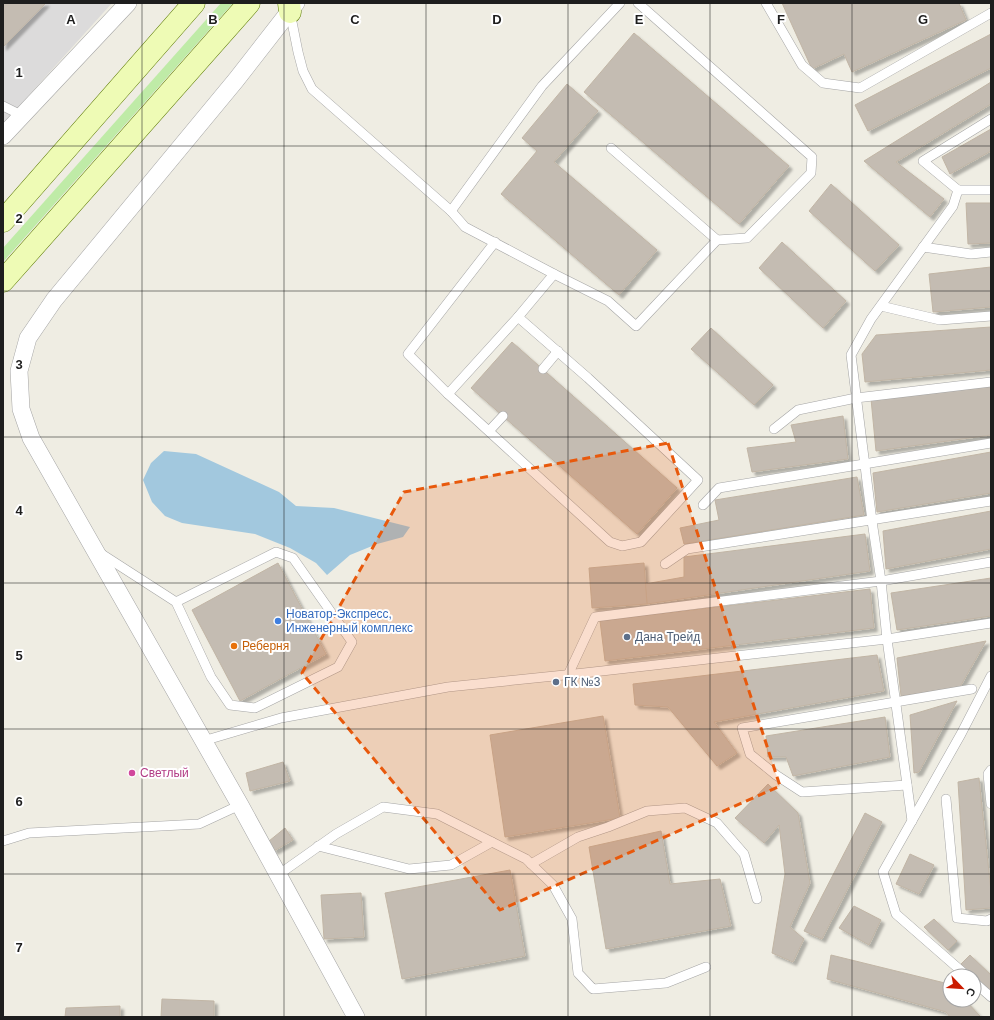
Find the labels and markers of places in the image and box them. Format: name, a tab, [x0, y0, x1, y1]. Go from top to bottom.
place label: Новатор-Экспресс, Инженерный комплекс	[286, 607, 413, 635]
marker: Новатор-Экспресс, Инженерный комплекс	[273, 616, 283, 626]
place label: Дана Трейд	[635, 630, 700, 644]
marker: Дана Трейд	[622, 632, 632, 642]
place label: Реберня	[242, 639, 289, 653]
marker: Реберня	[229, 641, 239, 651]
place label: ГК №3	[564, 675, 601, 689]
marker: ГК №3	[551, 677, 561, 687]
place label: Светлый	[140, 766, 189, 780]
marker: Светлый	[127, 768, 137, 778]

